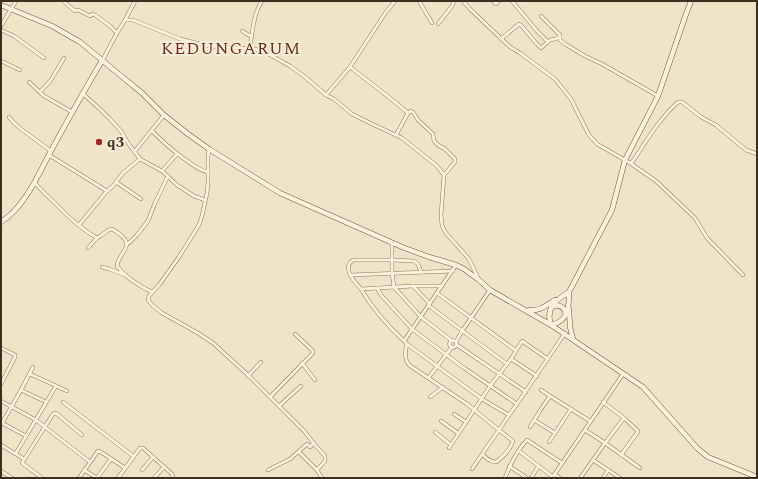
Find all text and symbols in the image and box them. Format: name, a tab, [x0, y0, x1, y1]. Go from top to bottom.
district label: KEDUNGARUM	[161, 36, 301, 62]
place label: q3	[107, 131, 124, 154]
marker: q3	[94, 137, 104, 147]

